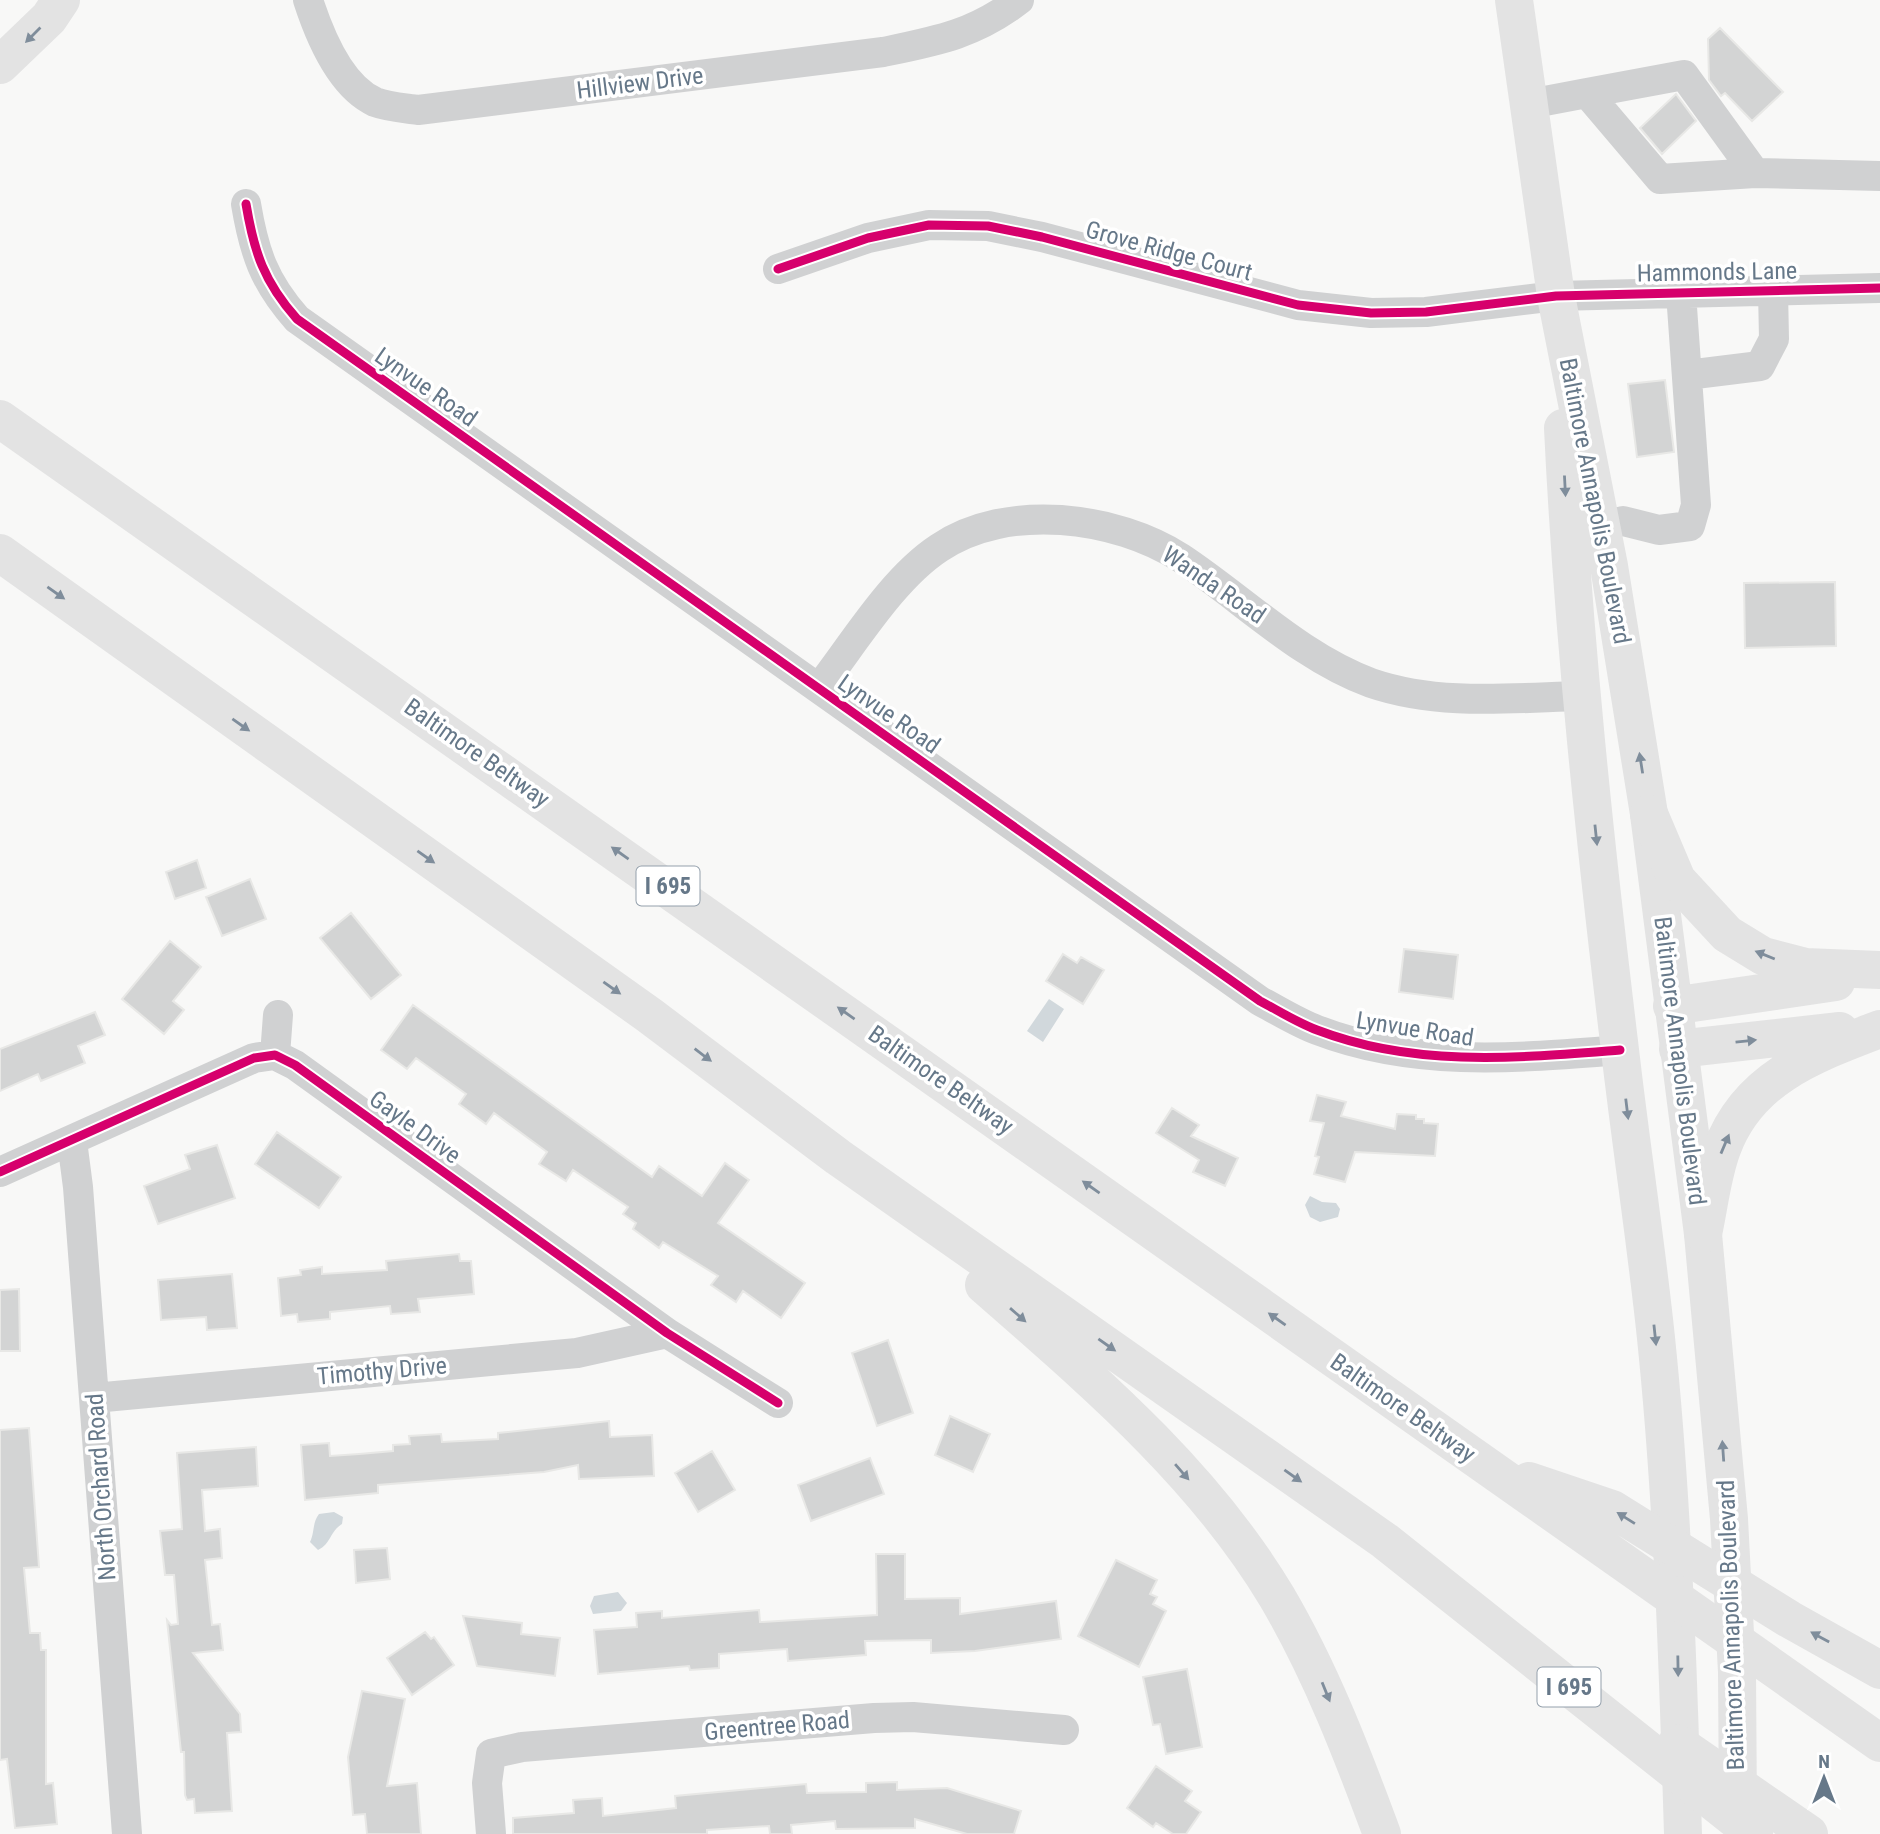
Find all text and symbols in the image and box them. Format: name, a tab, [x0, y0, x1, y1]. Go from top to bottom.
one-way arrow	[25, 26, 42, 42]
street label: Hillview Drive	[575, 61, 705, 105]
street label: Grove Ridge Court	[1083, 215, 1255, 287]
street label: Hammonds Lane	[1637, 257, 1797, 287]
street label: Lynvue Road	[370, 342, 482, 432]
street label: Baltimore Annapolis Boulevard	[1554, 356, 1636, 646]
one-way arrow	[1560, 475, 1571, 497]
street label: Wanda Road	[1157, 540, 1271, 630]
one-way arrow	[47, 586, 65, 600]
street label: Lynvue Road	[833, 669, 945, 759]
street label: Baltimore Beltway	[399, 693, 555, 813]
one-way arrow	[232, 718, 250, 732]
one-way arrow	[1635, 752, 1646, 774]
one-way arrow	[1591, 824, 1602, 846]
one-way arrow	[611, 846, 629, 860]
one-way arrow	[417, 850, 435, 864]
road number: I 695	[636, 866, 700, 906]
street label: Baltimore Annapolis Boulevard	[1648, 915, 1712, 1207]
one-way arrow	[1754, 949, 1775, 960]
one-way arrow	[603, 981, 621, 995]
one-way arrow	[837, 1006, 855, 1020]
street label: Lynvue Road	[1354, 1006, 1476, 1052]
street label: Baltimore Beltway	[863, 1020, 1019, 1140]
one-way arrow	[1735, 1036, 1757, 1047]
one-way arrow	[694, 1048, 712, 1062]
street label: Gayle Drive	[364, 1085, 466, 1169]
one-way arrow	[1622, 1098, 1633, 1120]
one-way arrow	[1719, 1134, 1731, 1154]
one-way arrow	[1082, 1180, 1100, 1194]
one-way arrow	[1010, 1307, 1027, 1322]
one-way arrow	[1268, 1312, 1286, 1326]
one-way arrow	[1650, 1324, 1661, 1346]
one-way arrow	[1098, 1338, 1116, 1352]
street label: Baltimore Beltway	[1325, 1348, 1481, 1468]
street label: Timothy Drive	[316, 1351, 448, 1391]
street label: North Orchard Road	[80, 1393, 122, 1581]
one-way arrow	[1717, 1440, 1728, 1462]
one-way arrow	[1174, 1464, 1189, 1481]
one-way arrow	[1284, 1469, 1302, 1483]
street label: Baltimore Annapolis Boulevard	[1712, 1479, 1750, 1771]
one-way arrow	[1617, 1511, 1636, 1524]
one-way arrow	[1810, 1631, 1830, 1643]
one-way arrow	[1673, 1656, 1684, 1678]
road number: I 695	[1538, 1668, 1600, 1706]
one-way arrow	[1321, 1682, 1332, 1703]
street label: Greentree Road	[703, 1706, 851, 1746]
north arrow	[1789, 1743, 1859, 1813]
text: N	[1818, 1750, 1830, 1773]

